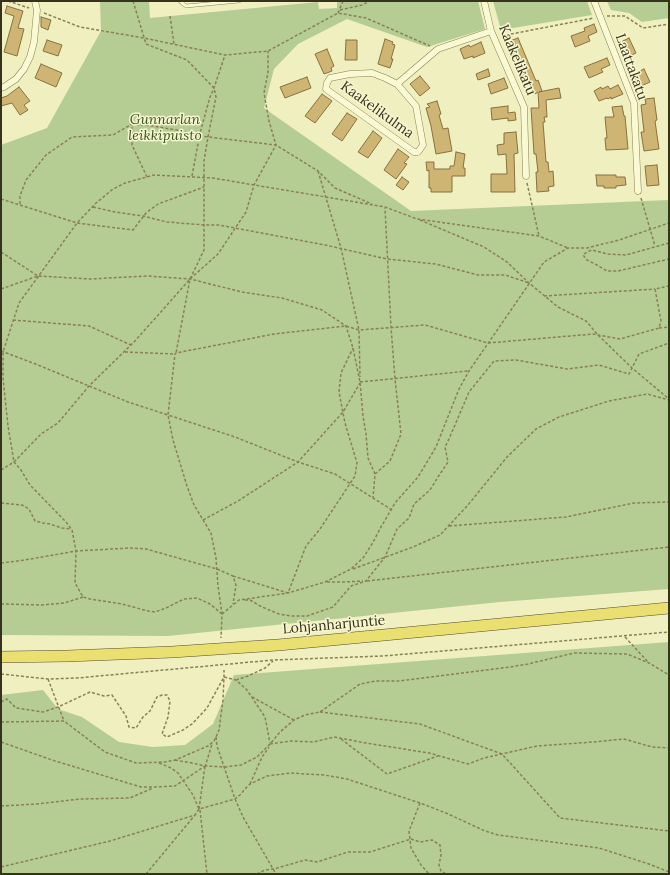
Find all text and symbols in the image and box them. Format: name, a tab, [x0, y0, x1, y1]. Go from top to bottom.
street label: Kaakelikatu	[495, 22, 539, 98]
street label: Laattakatu	[611, 32, 651, 102]
street label: Kaakelikulma	[337, 78, 417, 142]
park label: Gunnarlan leikkipuisto	[128, 112, 202, 144]
street label: Lohjanharjuntie	[282, 612, 386, 638]

